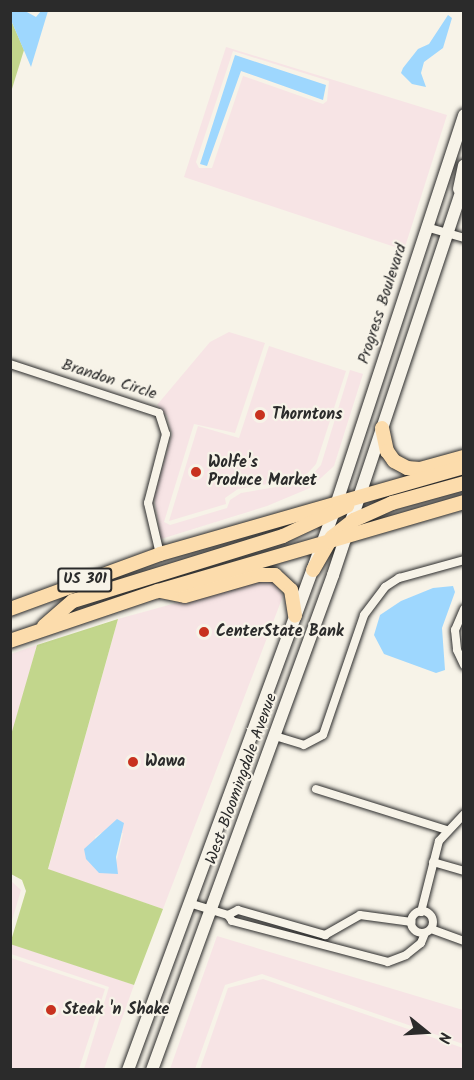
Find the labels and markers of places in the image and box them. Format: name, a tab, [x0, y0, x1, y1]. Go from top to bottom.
place label: Thorntons	[272, 405, 343, 425]
marker: Thorntons	[253, 408, 267, 422]
place label: Wolfe's Produce Market	[208, 453, 317, 491]
marker: Wolfe's Produce Market	[189, 465, 203, 479]
place label: CenterState Bank	[216, 622, 344, 642]
marker: CenterState Bank	[197, 625, 211, 639]
place label: Wawa	[145, 752, 185, 772]
marker: Wawa	[126, 755, 140, 769]
place label: Steak 'n Shake	[63, 1000, 169, 1020]
marker: Steak 'n Shake	[44, 1003, 58, 1017]

